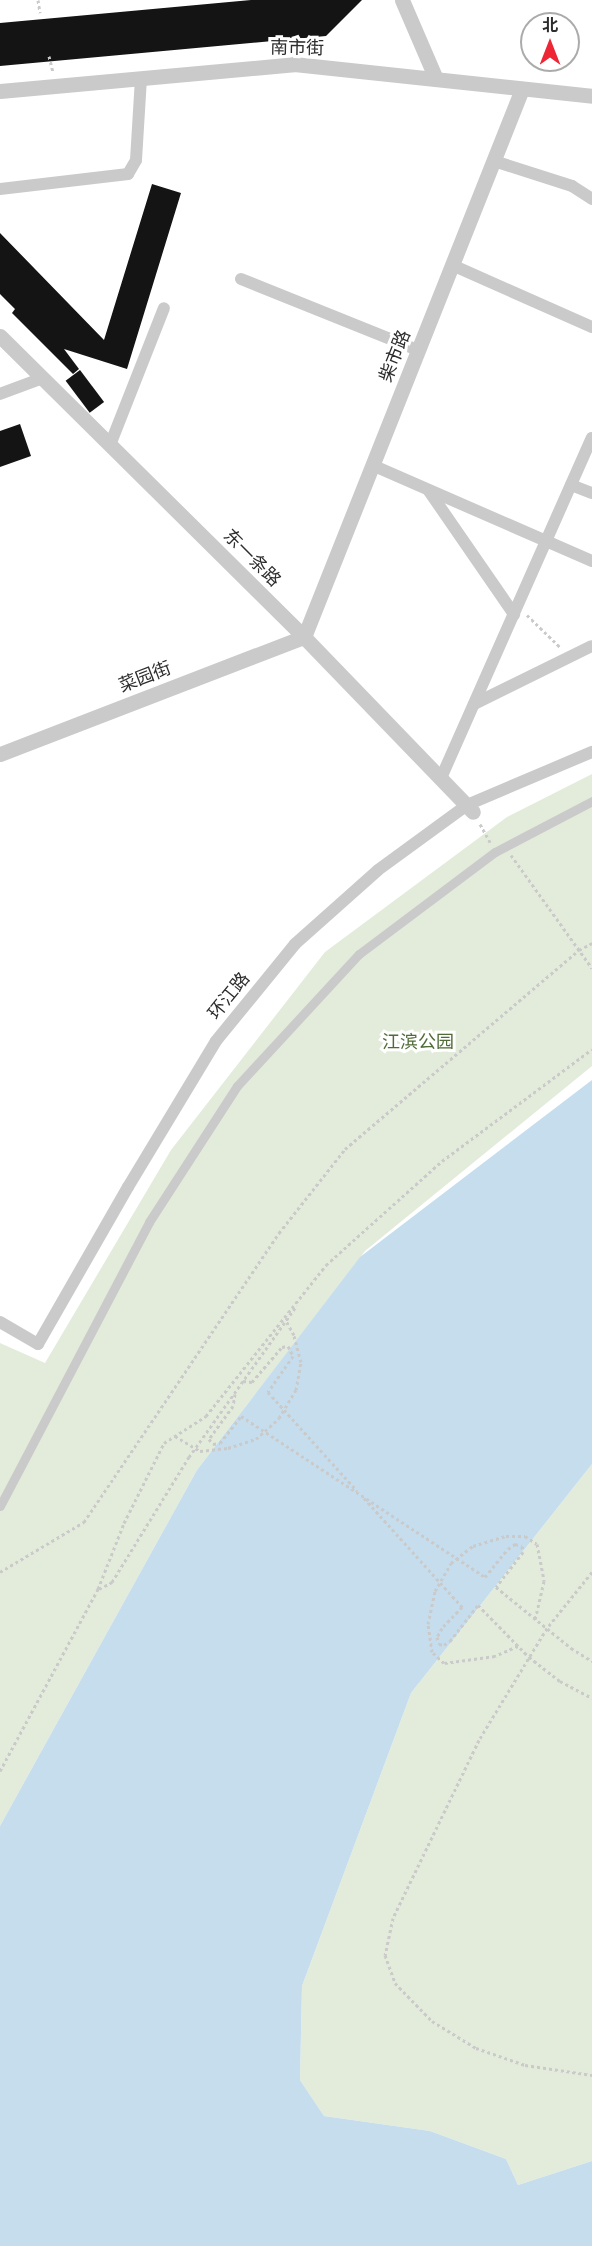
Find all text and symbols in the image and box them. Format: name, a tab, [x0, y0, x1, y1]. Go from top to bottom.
north arrow	[520, 12, 580, 72]
text: 北	[542, 17, 558, 34]
street label: 南市街	[270, 37, 324, 59]
street label: 柴市路	[375, 327, 415, 385]
street label: 东一条路	[219, 525, 285, 591]
street label: 菜园街	[116, 657, 174, 697]
street label: 环江路	[204, 968, 254, 1024]
park label: 江滨公园	[382, 1031, 454, 1053]

